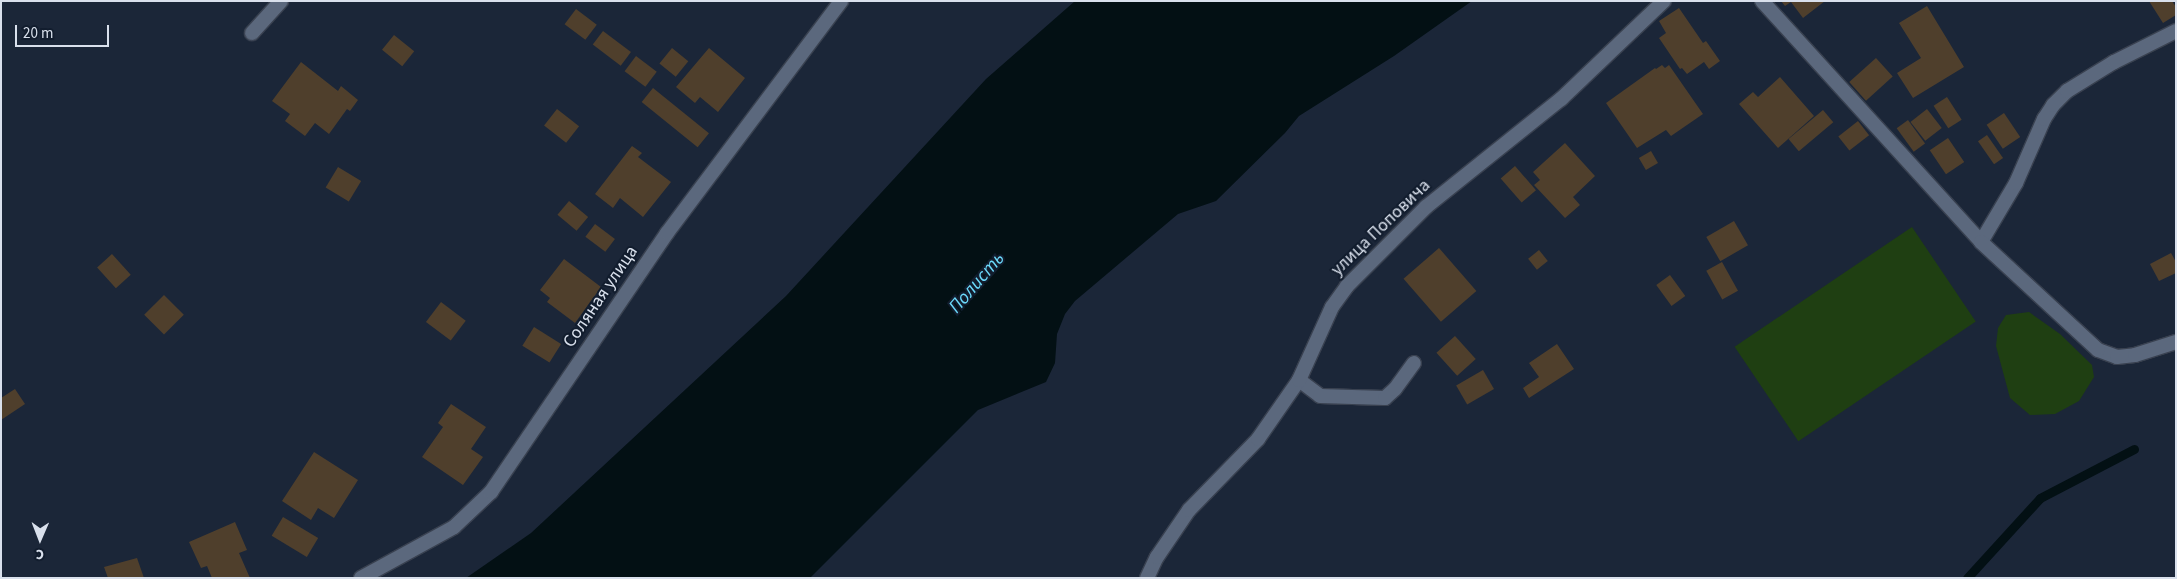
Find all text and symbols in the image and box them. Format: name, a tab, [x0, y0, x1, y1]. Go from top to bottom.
scale bar	[18, 15, 111, 47]
text: 20 m	[23, 23, 53, 44]
street label: улица Поповича	[1327, 175, 1435, 281]
street label: Соляная улица	[559, 242, 643, 352]
water label: Полисть	[944, 248, 1010, 318]
north arrow	[15, 514, 65, 564]
text: С	[35, 544, 44, 564]

